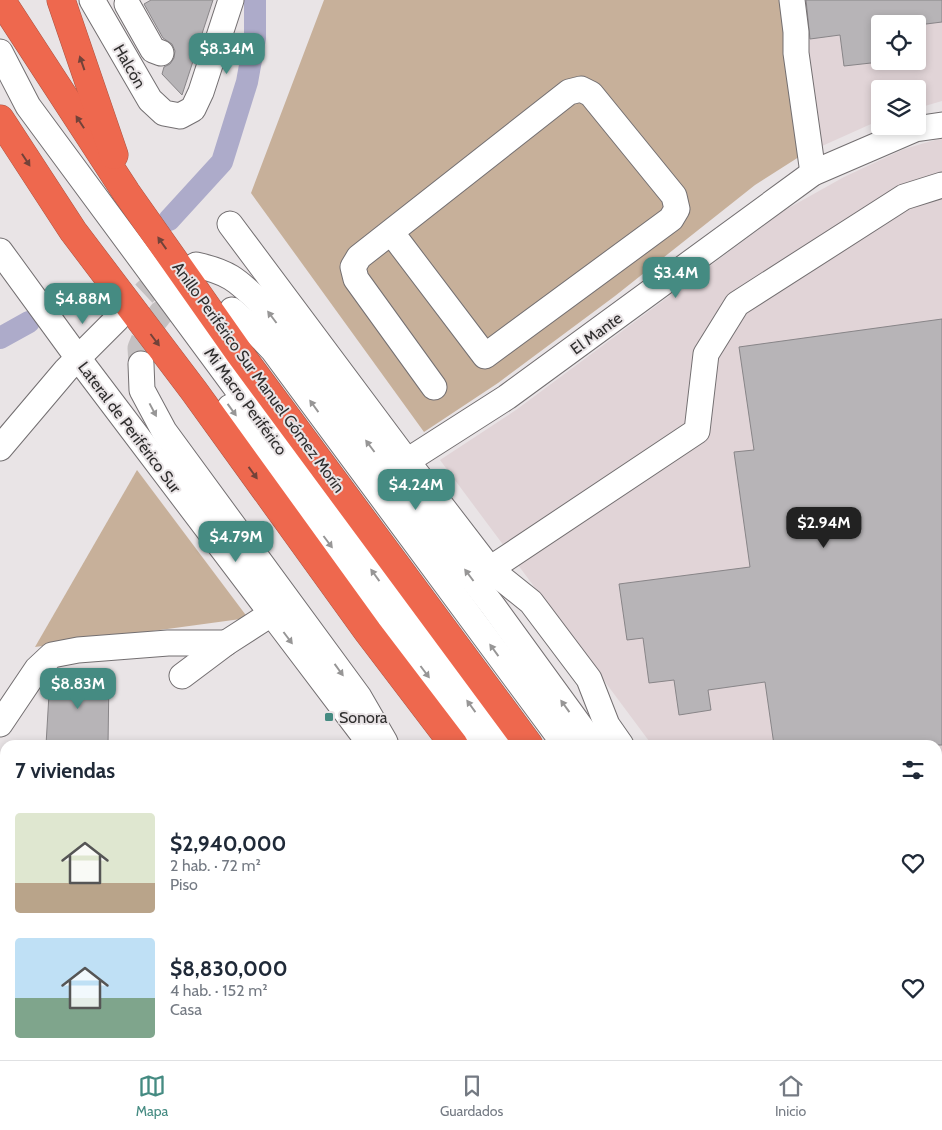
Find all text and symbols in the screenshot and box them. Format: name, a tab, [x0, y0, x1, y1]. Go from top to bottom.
map controls	[871, 15, 926, 135]
button: locate	[871, 15, 926, 70]
pin: $8.34M	[186, 32, 268, 75]
text: $8.34M	[200, 39, 254, 58]
street label: Halcón	[109, 41, 150, 92]
one-way arrow	[78, 55, 86, 70]
button: layers	[871, 80, 926, 135]
one-way arrow	[76, 115, 85, 129]
one-way arrow	[22, 153, 31, 166]
one-way arrow	[157, 236, 167, 250]
pin: $3.4M	[641, 256, 711, 299]
street label: Anillo Periférico Sur Manuel Gómez Morín	[168, 258, 349, 496]
text: $3.4M	[654, 263, 698, 282]
pin: $4.88M	[42, 282, 124, 325]
text: $4.88M	[55, 289, 111, 308]
street label: El Mante	[567, 308, 626, 358]
one-way arrow	[266, 311, 277, 324]
one-way arrow	[150, 333, 160, 347]
street label: Mi Macro Periférico	[200, 344, 291, 459]
street label: Lateral de Periférico Sur	[74, 358, 186, 497]
one-way arrow	[309, 399, 319, 413]
one-way arrow	[149, 403, 157, 417]
one-way arrow	[227, 404, 237, 417]
one-way arrow	[365, 440, 376, 453]
one-way arrow	[248, 466, 258, 480]
pin: $4.24M	[375, 468, 457, 511]
text: $4.24M	[389, 475, 443, 494]
pin: $2.94M	[783, 506, 865, 549]
text: $2.94M	[797, 513, 851, 532]
pin: $4.79M	[195, 520, 277, 563]
text: $4.79M	[209, 527, 263, 546]
one-way arrow	[322, 535, 333, 548]
one-way arrow	[370, 568, 380, 582]
one-way arrow	[464, 568, 474, 582]
one-way arrow	[283, 631, 294, 644]
one-way arrow	[489, 643, 499, 656]
one-way arrow	[334, 663, 344, 677]
one-way arrow	[419, 665, 430, 678]
pin: $8.83M	[37, 668, 119, 710]
text: $8.83M	[51, 674, 105, 693]
one-way arrow	[466, 700, 477, 713]
one-way arrow	[560, 700, 571, 713]
place label: Sonora	[339, 708, 388, 727]
marker: Sonora	[323, 711, 335, 723]
icon: filters	[899, 756, 927, 784]
text: 7 viviendas	[15, 758, 115, 783]
text: $2,940,000	[170, 831, 286, 856]
icon: home	[55, 833, 115, 893]
icon: heart	[899, 849, 927, 877]
text: 2 hab. · 72 m²	[170, 856, 261, 875]
text: Piso	[170, 875, 198, 894]
text: $8,830,000	[170, 956, 288, 981]
icon: home	[55, 958, 115, 1018]
icon: heart	[899, 974, 927, 1002]
text: 4 hab. · 152 m²	[170, 981, 267, 1000]
text: Casa	[170, 1000, 202, 1019]
tab: Mapa	[136, 1072, 168, 1120]
tab: Guardados	[440, 1072, 503, 1120]
tab: Inicio	[775, 1072, 806, 1120]

